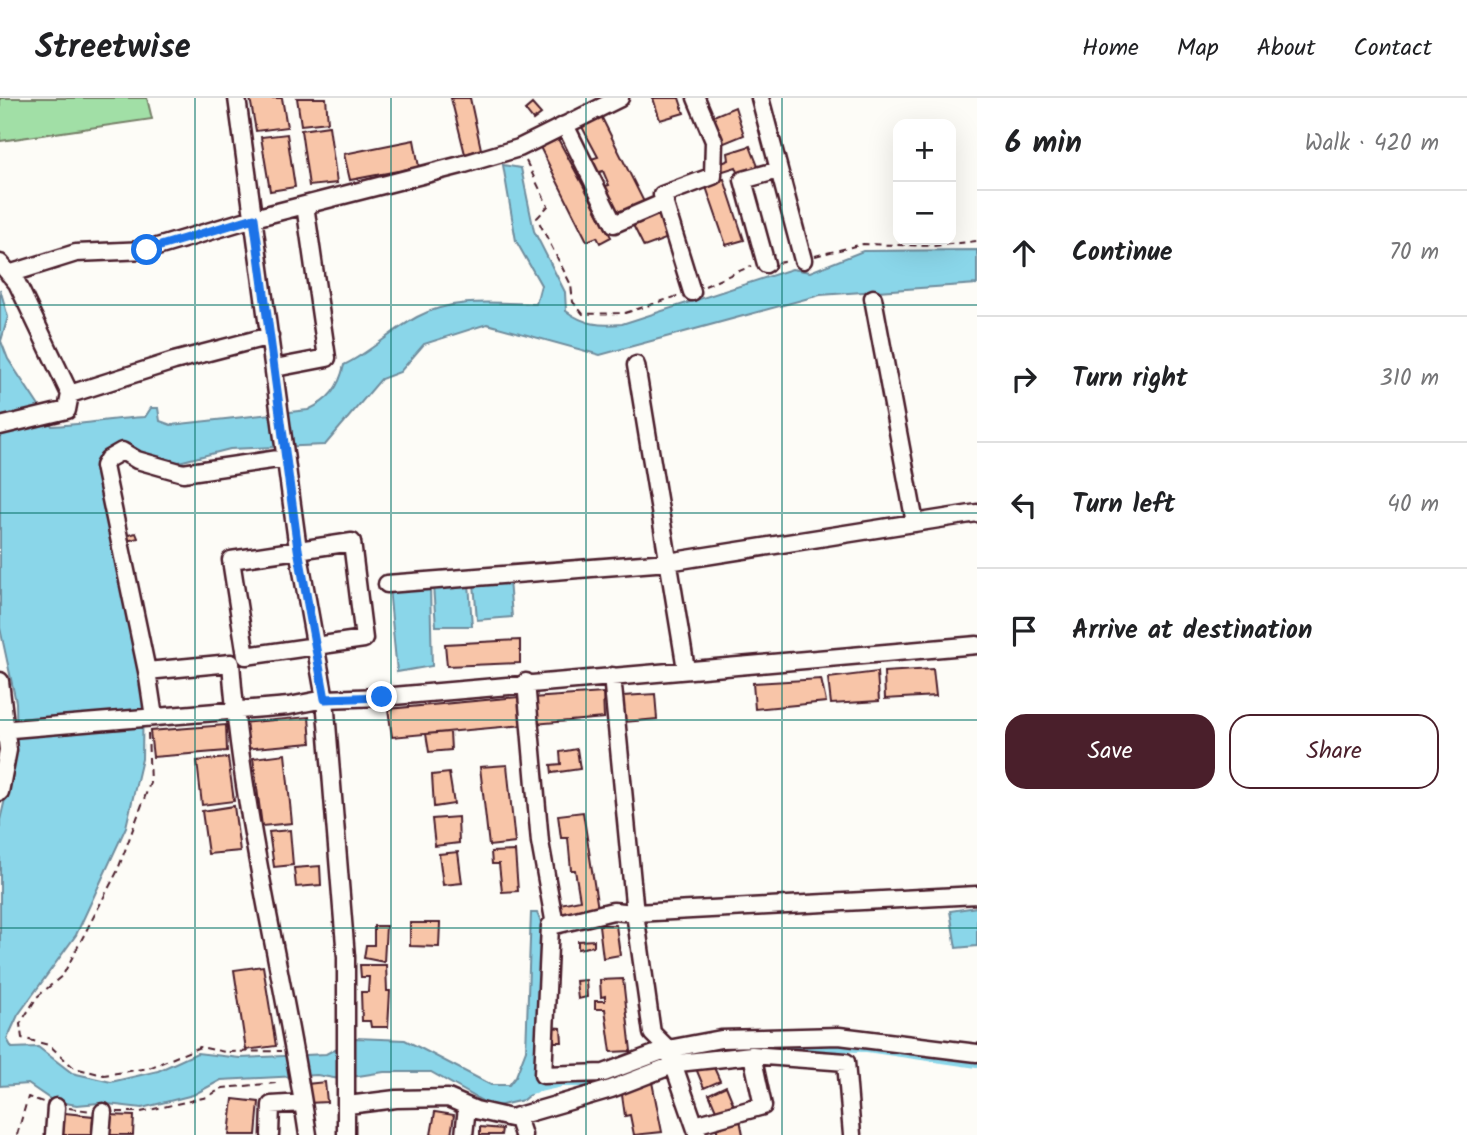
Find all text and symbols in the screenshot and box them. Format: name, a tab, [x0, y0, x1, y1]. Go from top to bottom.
text: Streetwise	[35, 22, 191, 75]
text: Home	[1082, 29, 1139, 68]
text: Map	[1177, 29, 1219, 68]
text: About	[1257, 29, 1315, 68]
text: Contact	[1353, 29, 1432, 68]
map controls	[893, 119, 956, 245]
button: +	[893, 119, 956, 182]
text: 6 min	[1005, 120, 1082, 168]
text: Walk · 420 m	[1305, 126, 1439, 162]
button: −	[893, 182, 956, 245]
text: Continue	[1072, 232, 1173, 274]
route start	[131, 234, 162, 265]
icon: ahead	[1005, 234, 1043, 272]
text: 70 m	[1389, 235, 1439, 271]
text: Turn right	[1072, 358, 1188, 400]
icon: right	[1005, 360, 1043, 398]
text: 310 m	[1380, 361, 1439, 397]
text: Turn left	[1072, 484, 1175, 526]
icon: left	[1005, 486, 1043, 524]
text: 40 m	[1387, 487, 1439, 523]
text: Arrive at destination	[1072, 610, 1312, 652]
icon: arrive	[1005, 612, 1043, 650]
route end	[366, 681, 397, 712]
button: Save	[1005, 714, 1215, 789]
button: Share	[1229, 714, 1439, 789]

